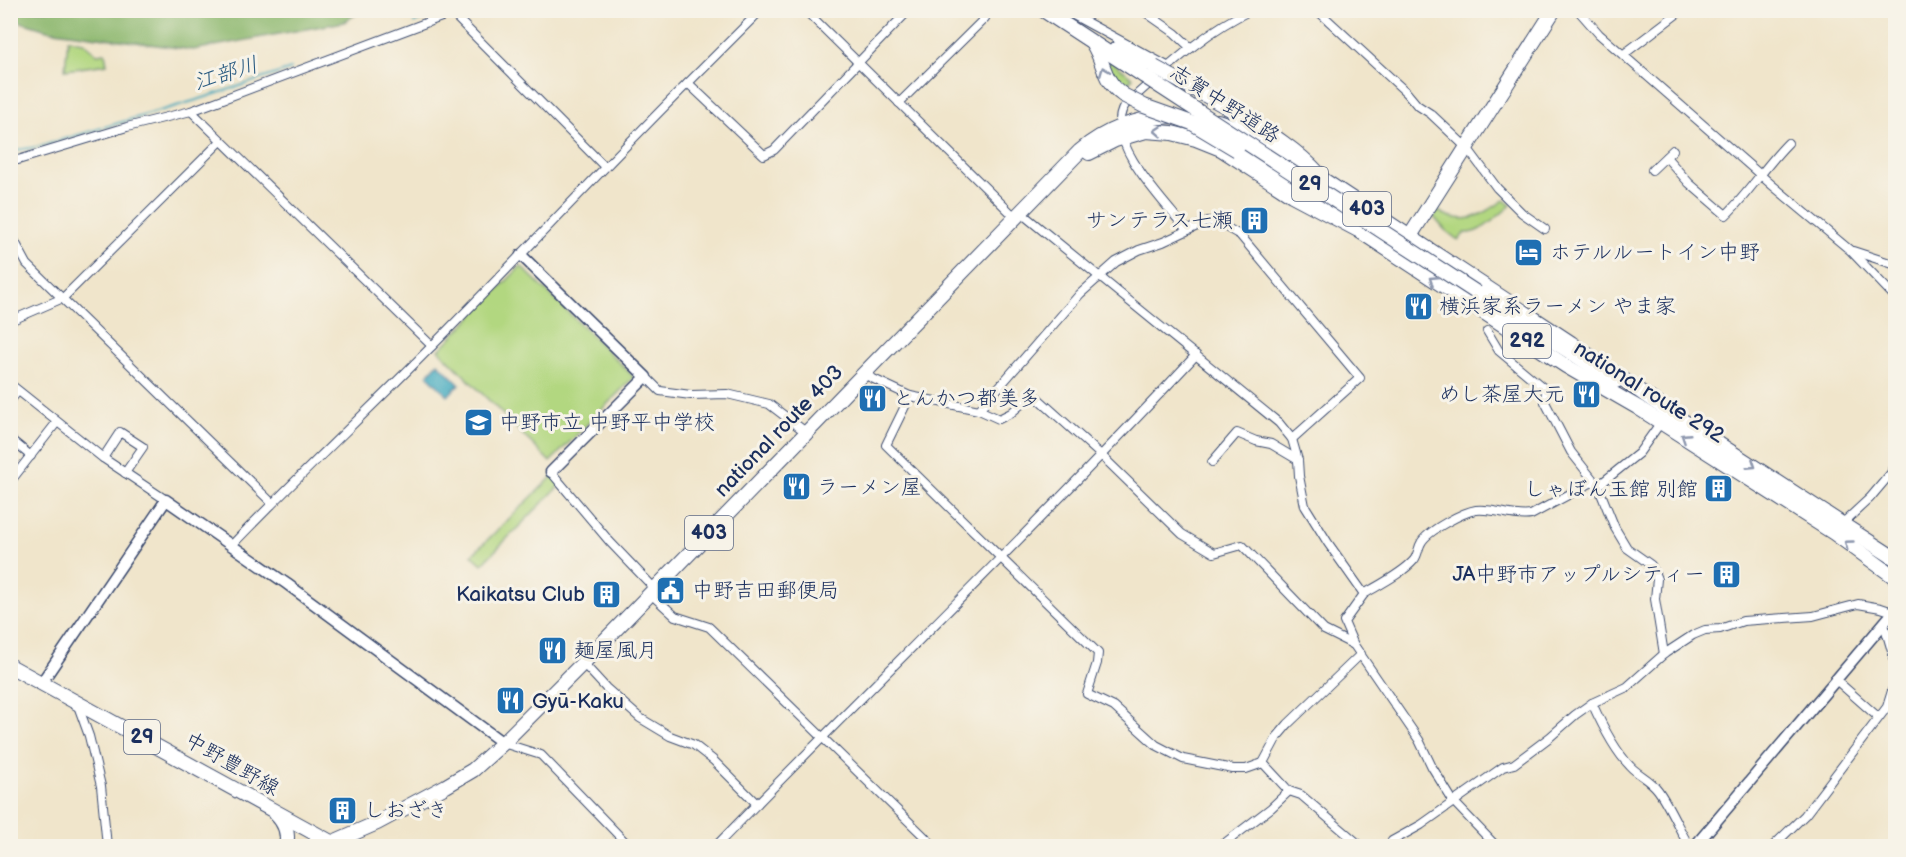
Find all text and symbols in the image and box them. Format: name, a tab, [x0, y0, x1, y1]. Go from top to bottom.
water label: 江部川	[190, 51, 262, 97]
street label: 志賀中野道路	[1165, 59, 1285, 149]
one-way arrow	[1099, 66, 1111, 77]
one-way arrow	[1153, 125, 1162, 138]
road number: 29	[1292, 167, 1328, 201]
road number: 403	[1343, 192, 1391, 226]
building icon: サンテラス七瀬	[1238, 204, 1270, 236]
place label: サンテラス七瀬	[1086, 208, 1233, 233]
hotel icon: ホテルルートイン中野	[1513, 236, 1545, 268]
place label: ホテルルートイン中野	[1550, 240, 1760, 265]
one-way arrow	[1429, 275, 1439, 287]
restaurant icon: 横浜家系ラーメン やま家	[1402, 290, 1434, 322]
place label: 横浜家系ラーメン やま家	[1439, 294, 1676, 319]
road number: 292	[1503, 324, 1551, 358]
street label: national route 292	[1569, 336, 1729, 449]
street label: national route 403	[710, 360, 848, 502]
restaurant icon: めし茶屋大元	[1570, 378, 1602, 410]
restaurant icon: とんかつ都美多	[856, 382, 888, 414]
place label: めし茶屋大元	[1439, 382, 1565, 407]
place label: とんかつ都美多	[893, 386, 1040, 411]
school or university icon: 中野市立 中野平中学校	[462, 406, 494, 438]
place label: 中野市立 中野平中学校	[499, 410, 715, 435]
one-way arrow	[1680, 434, 1691, 445]
one-way arrow	[1746, 457, 1756, 469]
restaurant icon: ラーメン屋	[780, 471, 812, 503]
building icon: しゃぼん玉館 別館	[1703, 473, 1735, 505]
place label: ラーメン屋	[817, 475, 922, 500]
place label: しゃぼん玉館 別館	[1524, 477, 1698, 502]
road number: 403	[685, 516, 733, 550]
one-way arrow	[1843, 540, 1854, 551]
building icon: JA中野市アップルシティー	[1710, 558, 1742, 590]
place label: JA中野市アップルシティー	[1452, 562, 1705, 587]
public building icon: 中野吉田郵便局	[655, 574, 687, 606]
building icon: Kaikatsu Club	[590, 578, 622, 610]
place label: 中野吉田郵便局	[692, 578, 839, 603]
place label: Kaikatsu Club	[456, 582, 585, 607]
restaurant icon: 麺屋風月	[537, 634, 569, 666]
place label: 麺屋風月	[574, 638, 658, 663]
restaurant icon: Gyū-Kaku	[495, 685, 527, 717]
place label: Gyū-Kaku	[532, 689, 624, 714]
road number: 29	[124, 720, 160, 754]
street label: 中野豊野線	[180, 727, 284, 801]
building icon: しおざき	[327, 794, 359, 826]
place label: しおざき	[364, 798, 448, 823]

